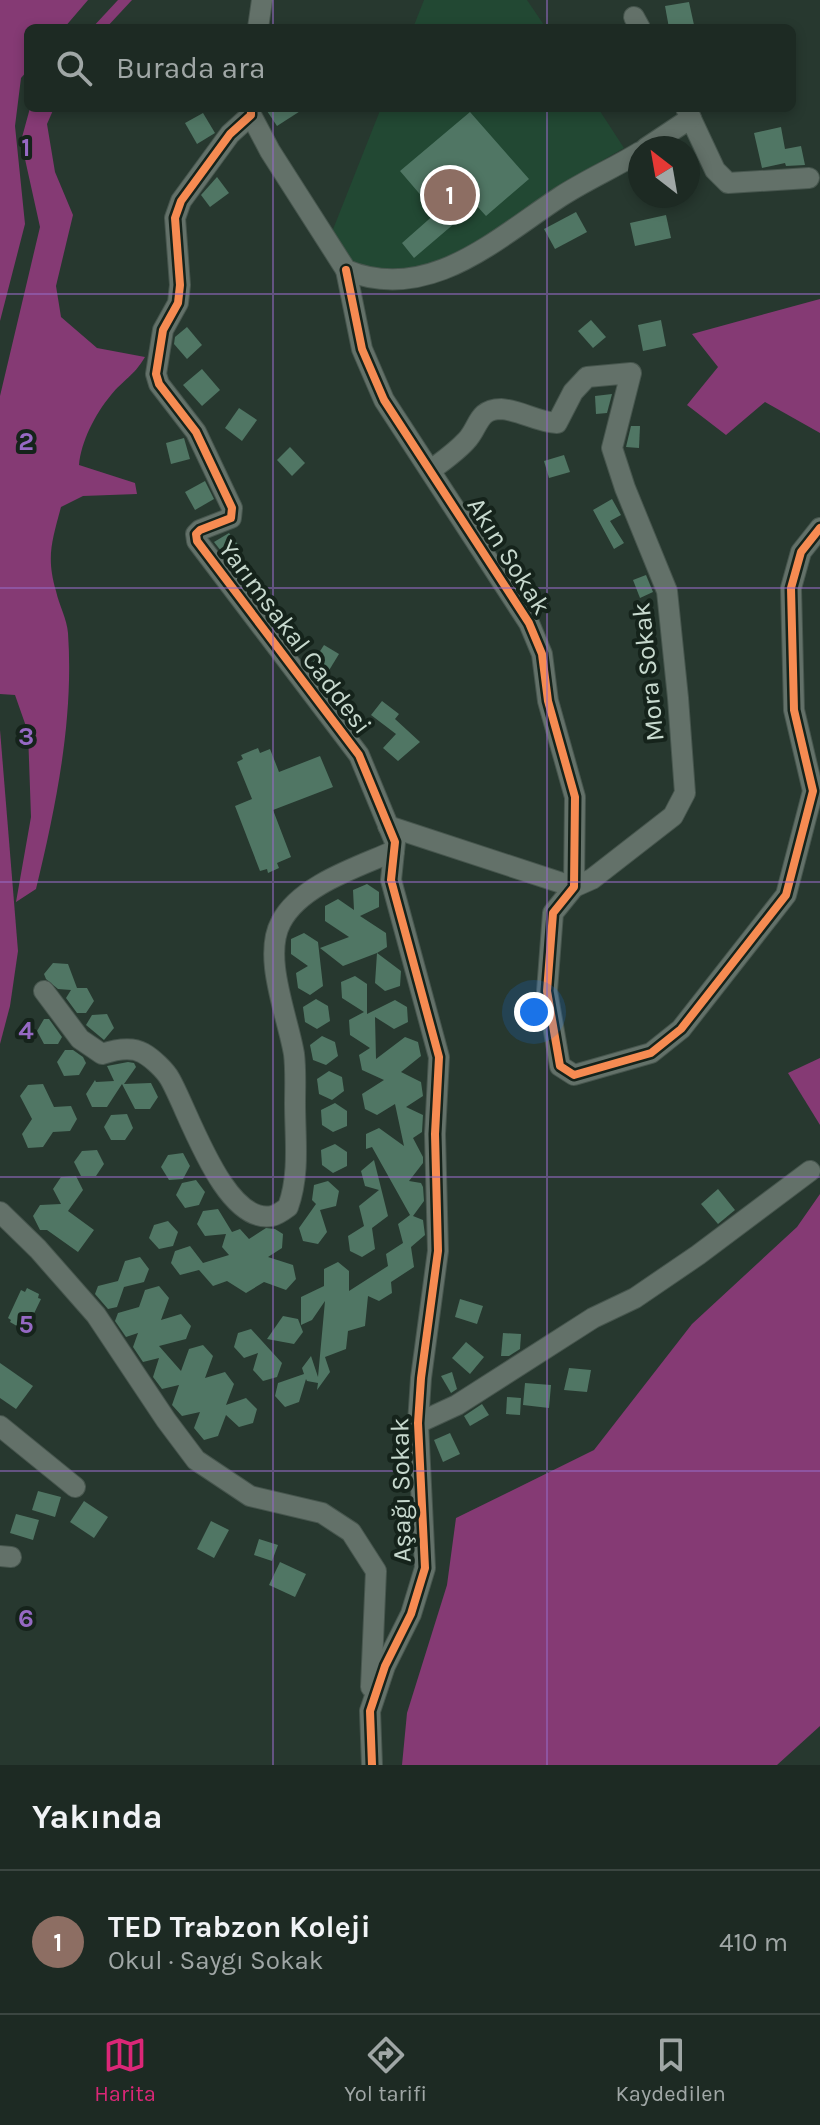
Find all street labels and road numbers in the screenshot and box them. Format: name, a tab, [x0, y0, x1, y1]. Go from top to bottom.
street label: Akın Sokak	[461, 491, 557, 621]
street label: Yarımsakal Caddesi	[212, 534, 378, 740]
street label: Mora Sokak	[625, 601, 671, 743]
street label: Aşağı Sokak	[384, 1417, 418, 1563]

